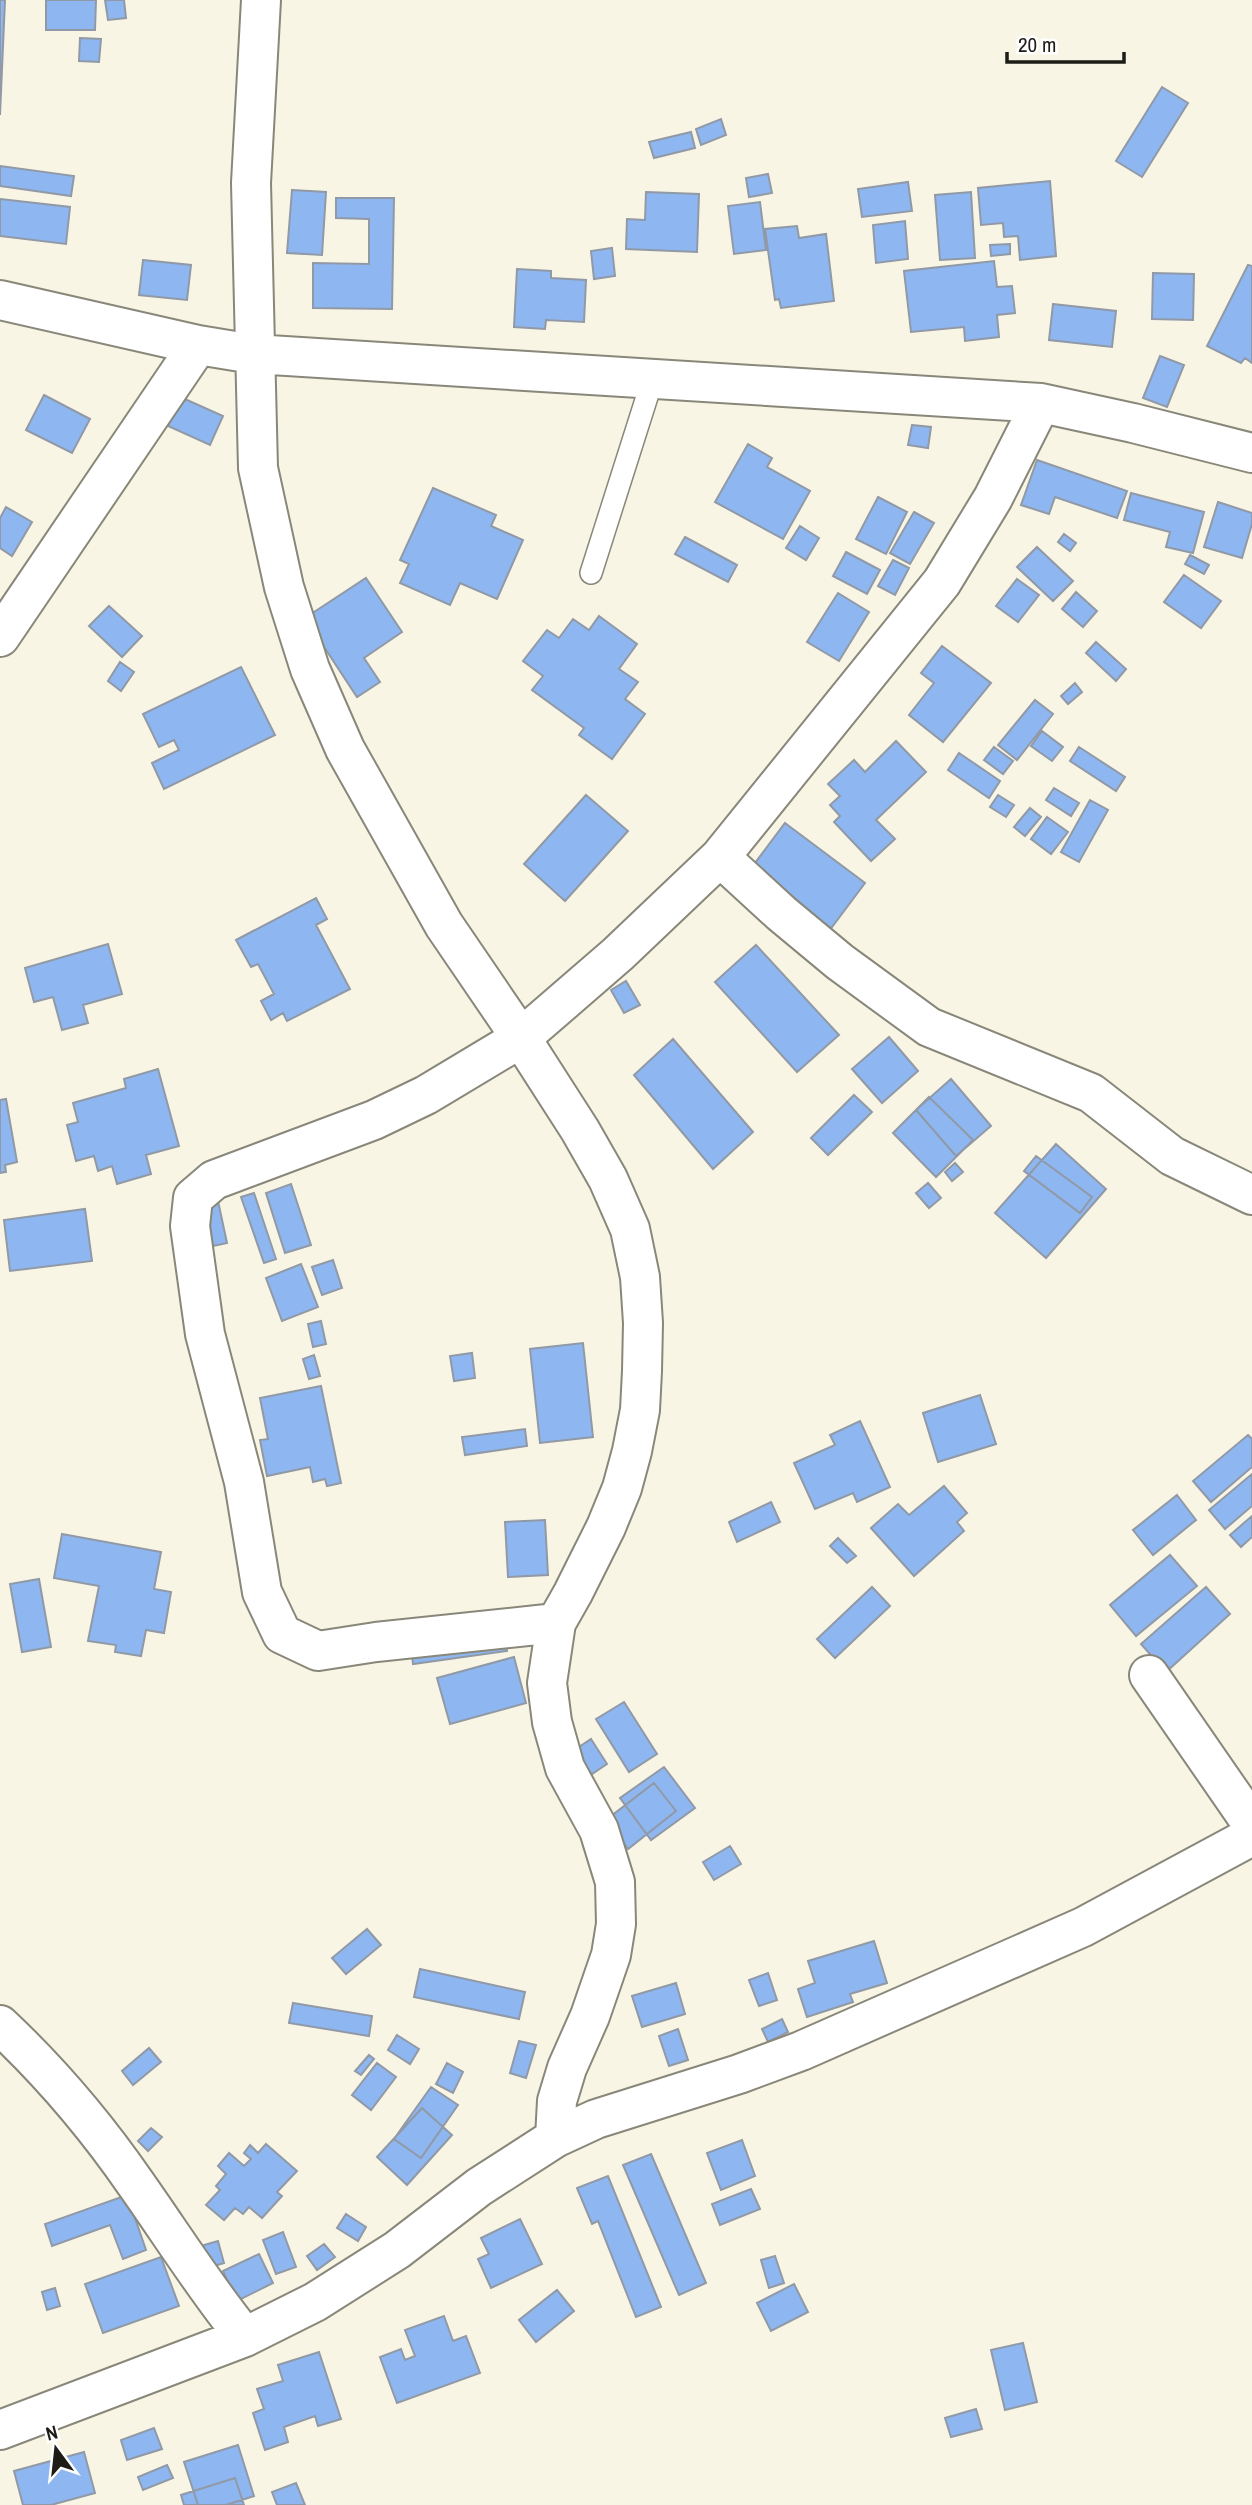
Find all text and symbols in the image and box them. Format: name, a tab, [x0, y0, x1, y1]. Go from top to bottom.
scale bar	[1007, 21, 1124, 65]
text: 20 m	[1018, 30, 1056, 59]
north arrow	[21, 2414, 91, 2484]
text: N	[43, 2419, 60, 2447]

